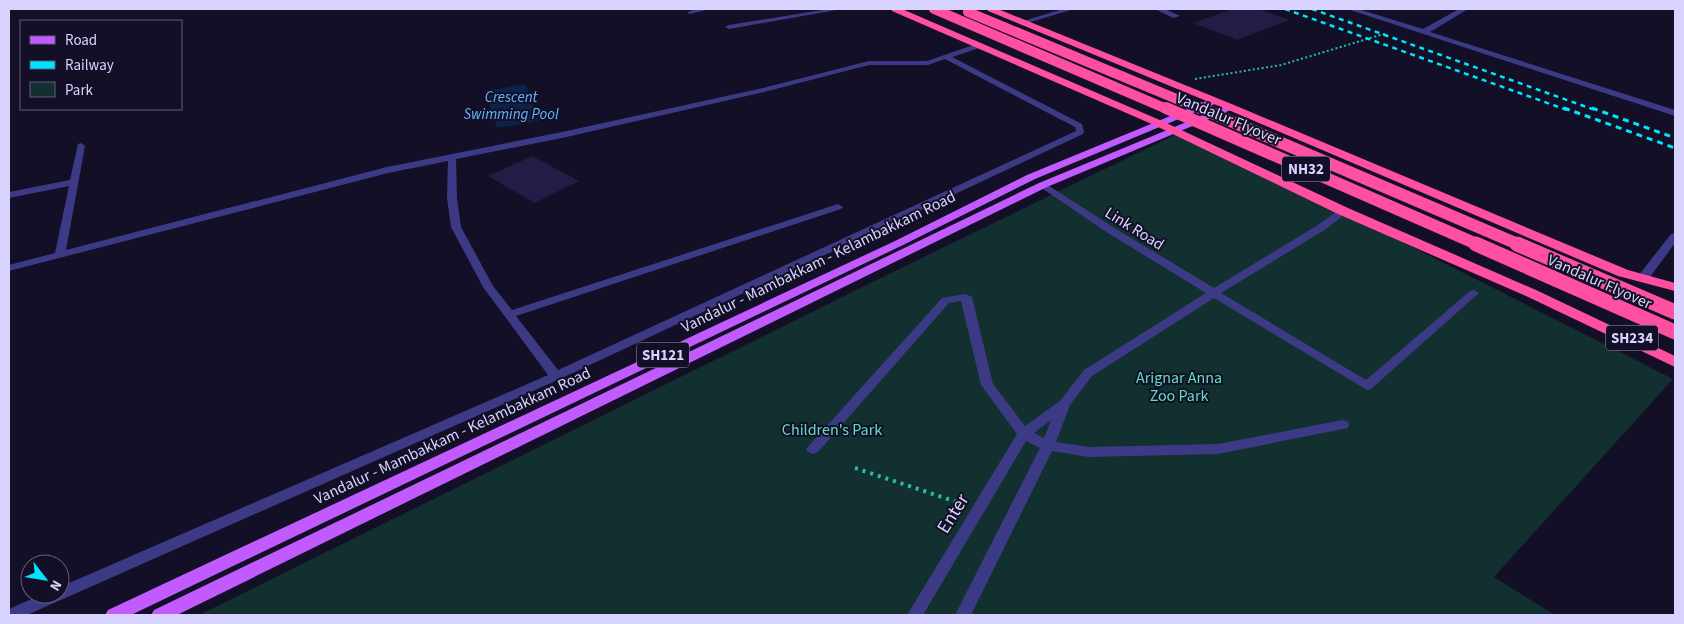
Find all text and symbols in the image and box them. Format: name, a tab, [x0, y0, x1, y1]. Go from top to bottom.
legend	[20, 20, 182, 110]
text: Road	[65, 30, 97, 51]
text: Railway	[65, 55, 114, 76]
text: Park	[65, 80, 94, 101]
water label: Crescent Swimming Pool	[463, 87, 559, 125]
street label: Vandalur Flyover	[1173, 87, 1285, 151]
road number: NH32	[1282, 156, 1330, 182]
street label: Vandalur - Mambakkam - Kelambakkam Road	[677, 186, 959, 338]
street label: Link Road	[1101, 202, 1168, 256]
street label: Vandalur Flyover	[1544, 249, 1656, 315]
road number: SH234	[1606, 326, 1658, 350]
road number: SH121	[637, 342, 689, 368]
street label: Vandalur - Mambakkam - Kelambakkam Road	[310, 362, 594, 510]
park label: Arignar Anna Zoo Park	[1136, 367, 1222, 407]
park label: Children's Park	[782, 419, 882, 441]
street label: Enter	[931, 488, 976, 539]
north arrow	[20, 554, 70, 604]
text: N	[44, 576, 66, 594]

